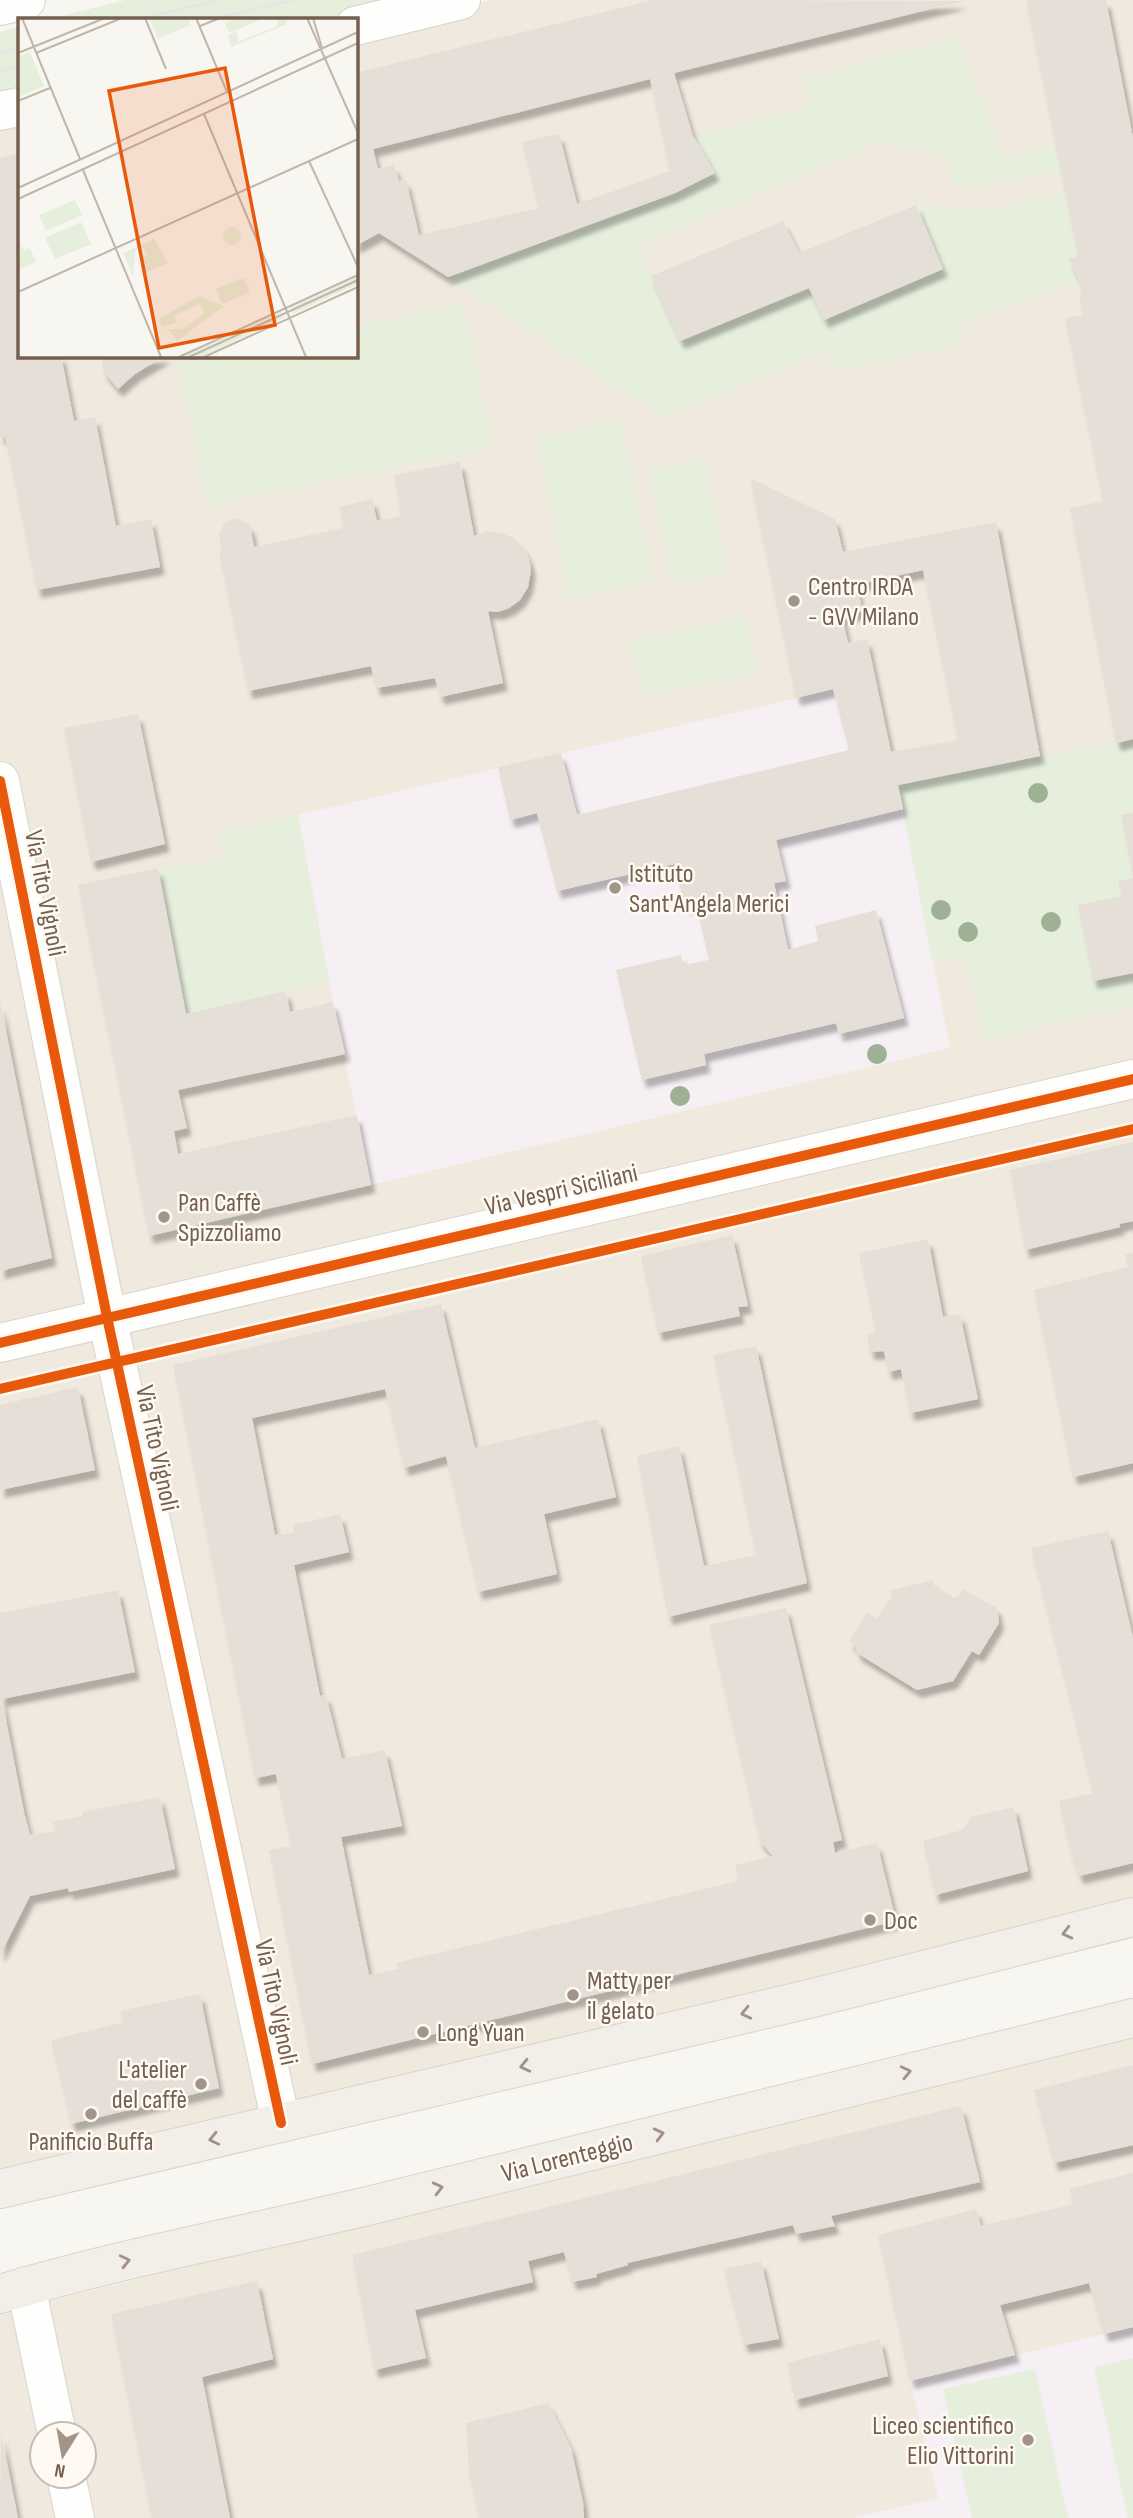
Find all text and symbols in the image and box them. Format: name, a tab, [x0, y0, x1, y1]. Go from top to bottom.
inset map	[18, 18, 357, 357]
place label: Centro IRDA - GVV Milano	[808, 572, 919, 633]
marker: Centro IRDA - GVV Milano	[786, 593, 802, 609]
street label: Via Tito Vignoli	[17, 828, 72, 959]
place label: Istituto Sant'Angela Merici	[629, 859, 789, 920]
marker: Istituto Sant'Angela Merici	[607, 880, 623, 896]
street label: Via Vespri Siciliani	[482, 1158, 641, 1223]
place label: Pan Caffè Spizzoliamo	[178, 1188, 282, 1249]
marker: Pan Caffè Spizzoliamo	[156, 1209, 172, 1225]
street label: Via Tito Vignoli	[128, 1383, 185, 1514]
place label: Doc	[884, 1906, 918, 1937]
marker: Doc	[862, 1912, 878, 1928]
one-way arrow	[1061, 1925, 1073, 1939]
street label: Via Tito Vignoli	[247, 1937, 304, 2068]
place label: Matty per il gelato	[587, 1966, 672, 2027]
marker: Matty per il gelato	[565, 1987, 581, 2003]
one-way arrow	[740, 2005, 752, 2019]
place label: Long Yuan	[437, 2018, 525, 2049]
marker: Long Yuan	[415, 2024, 431, 2040]
place label: L'atelier del caffè	[112, 2055, 188, 2116]
one-way arrow	[519, 2058, 531, 2072]
one-way arrow	[900, 2066, 912, 2080]
marker: L'atelier del caffè	[193, 2076, 209, 2092]
marker: Panificio Buffa	[83, 2106, 99, 2122]
place label: Panificio Buffa	[28, 2127, 154, 2158]
street label: Via Lorenteggio	[499, 2127, 636, 2190]
one-way arrow	[653, 2128, 665, 2142]
one-way arrow	[208, 2131, 220, 2145]
one-way arrow	[432, 2182, 444, 2196]
one-way arrow	[119, 2255, 131, 2269]
place label: Liceo scientifico Elio Vittorini	[872, 2411, 1014, 2472]
north arrow	[28, 2420, 98, 2490]
marker: Liceo scientifico Elio Vittorini	[1020, 2432, 1036, 2448]
text: N	[53, 2458, 67, 2482]

